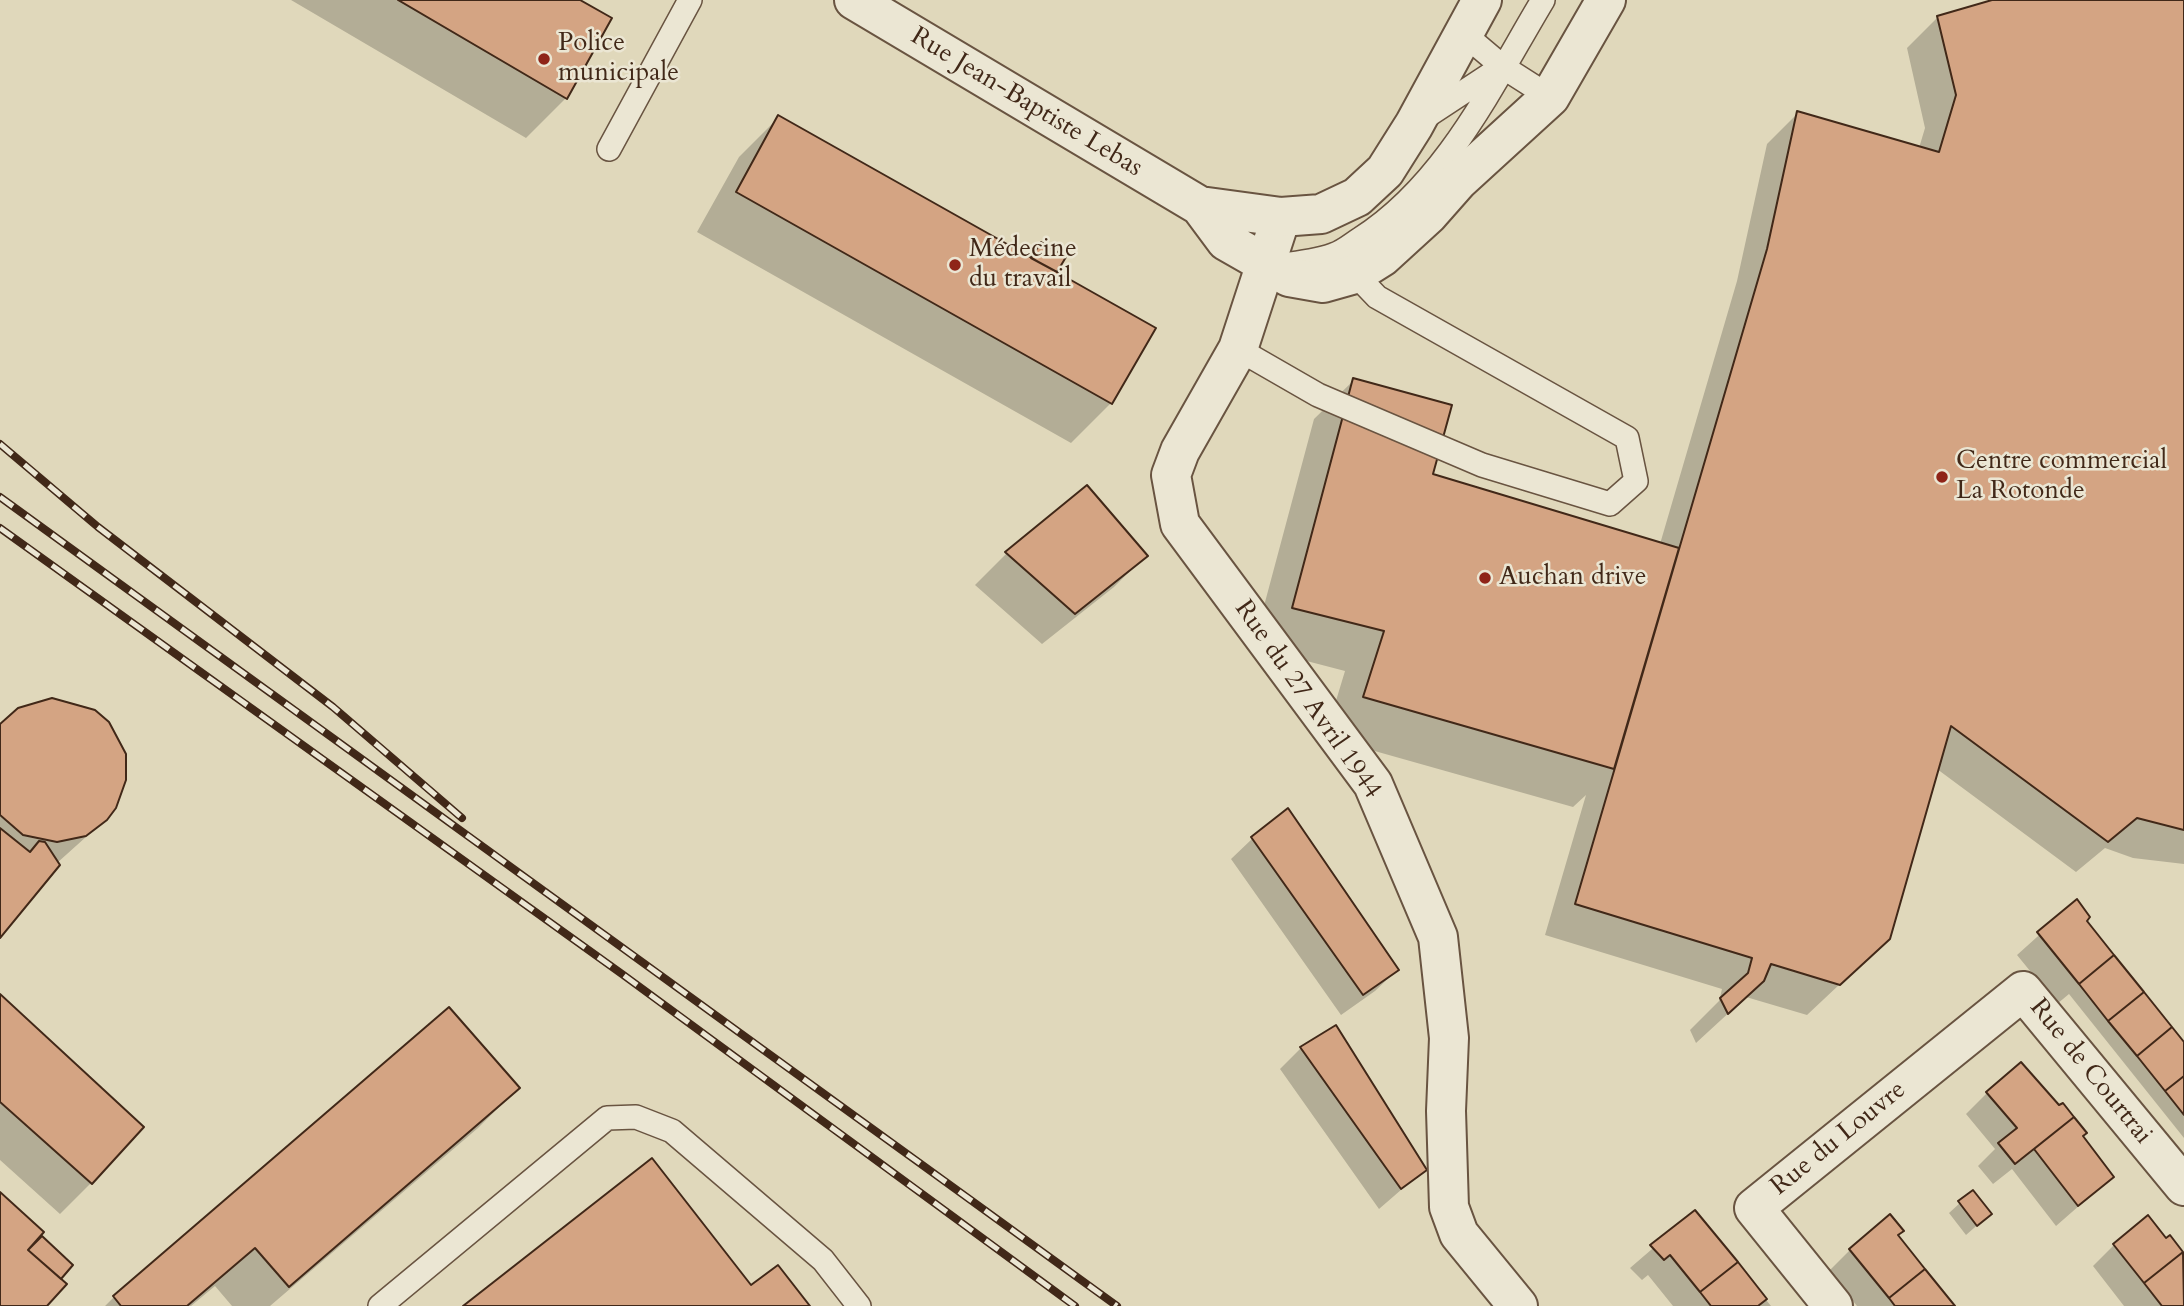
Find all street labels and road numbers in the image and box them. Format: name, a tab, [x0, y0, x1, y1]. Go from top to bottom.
street label: Rue Jean-Baptiste Lebas	[905, 21, 1147, 185]
street label: Rue du 27 Avril 1944	[1227, 595, 1387, 805]
street label: Rue de Courtrai	[2022, 993, 2158, 1151]
street label: Rue du Louvre	[1765, 1075, 1913, 1203]

